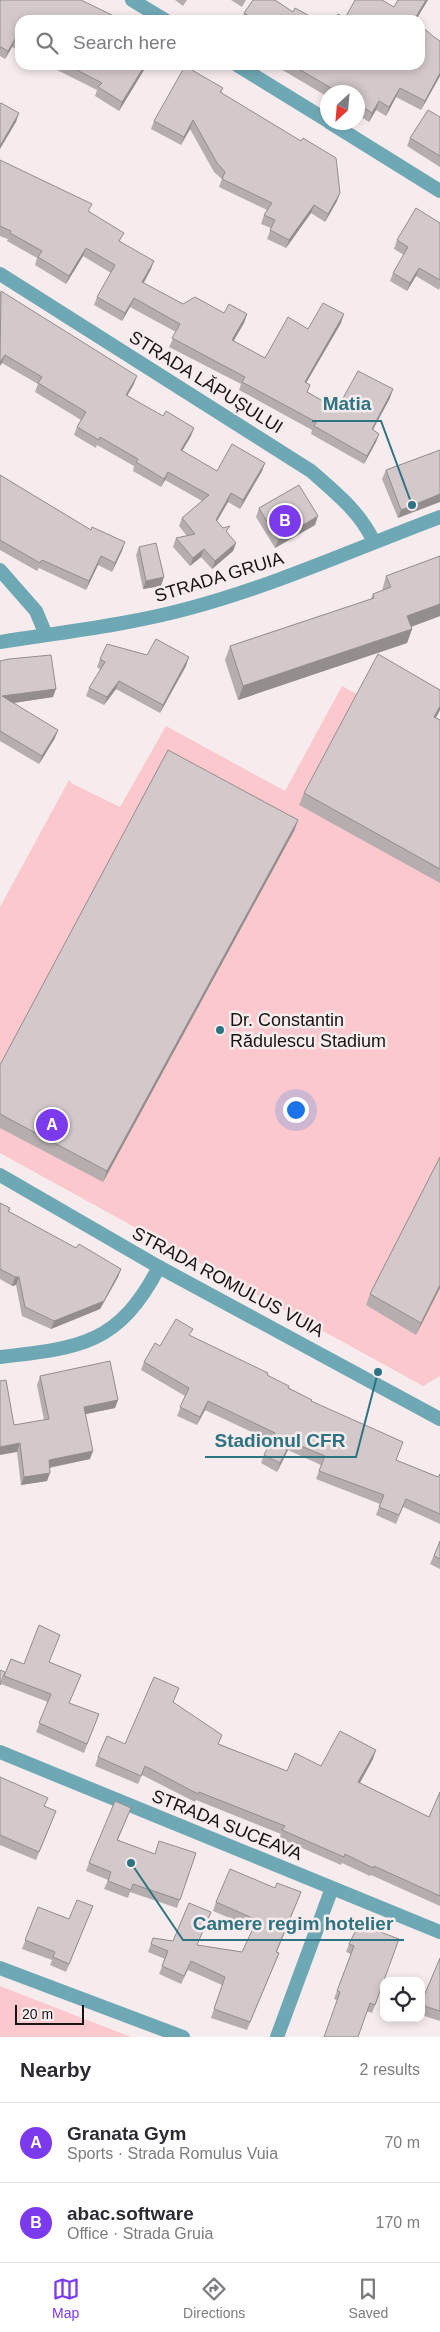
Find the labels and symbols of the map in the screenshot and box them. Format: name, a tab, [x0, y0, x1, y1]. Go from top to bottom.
north arrow	[320, 85, 365, 130]
street label: STRADA LĂPUȘULUI	[126, 327, 286, 437]
callout: Matia	[312, 387, 381, 421]
text: Matia	[323, 393, 372, 414]
pin: B	[269, 502, 301, 540]
street label: STRADA GRUIA	[152, 548, 286, 606]
place label: Dr. Constantin Rădulescu Stadium	[230, 1010, 386, 1051]
marker: Dr. Constantin Rădulescu Stadium	[214, 1024, 226, 1036]
your location	[283, 1097, 309, 1123]
pin: A	[36, 1106, 68, 1144]
street label: STRADA ROMULUS VUIA	[129, 1223, 327, 1341]
callout: Stadionul CFR	[205, 1423, 356, 1457]
text: Stadionul CFR	[215, 1430, 346, 1451]
street label: STRADA SUCEAVA	[149, 1786, 305, 1864]
callout: Camere regim hotelier	[183, 1906, 404, 1940]
text: Camere regim hotelier	[193, 1913, 394, 1934]
scale bar	[15, 2002, 84, 2025]

